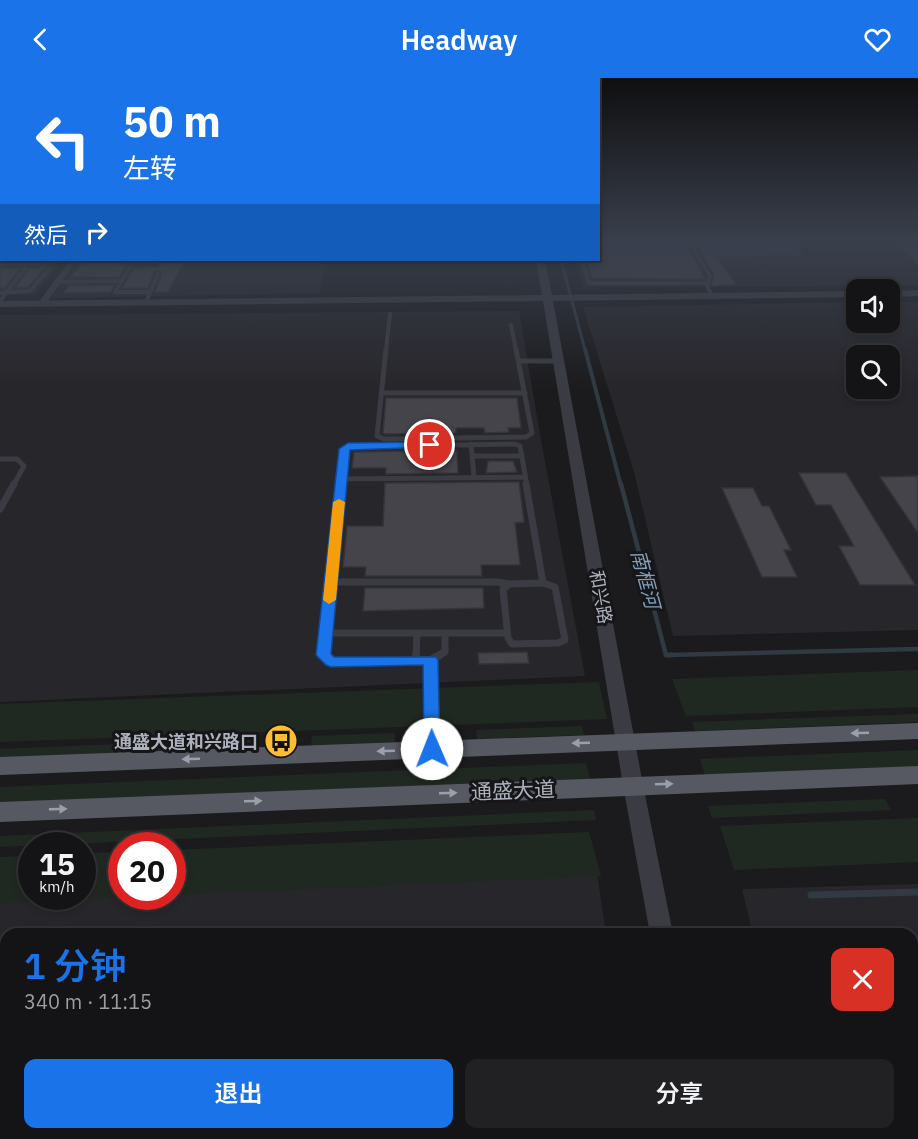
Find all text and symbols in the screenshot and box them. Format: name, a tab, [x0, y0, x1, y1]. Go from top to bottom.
text: Headway	[401, 22, 517, 57]
icon: back	[24, 23, 57, 56]
icon: heart	[861, 23, 894, 56]
text: 50 m	[123, 94, 221, 149]
icon: left	[24, 102, 102, 180]
text: 左转	[123, 150, 177, 185]
icon: right	[80, 216, 113, 249]
text: 然后	[24, 220, 68, 249]
map controls	[846, 279, 900, 399]
button: sound	[846, 279, 900, 333]
button: search	[846, 345, 900, 399]
pin	[404, 419, 455, 470]
icon: arrive	[413, 428, 446, 461]
water label: 南框河	[625, 547, 668, 615]
street label: 和兴路	[585, 568, 617, 626]
position arrow	[400, 717, 464, 781]
bus stop icon: 通盛大道和兴路口	[263, 723, 299, 759]
one-way arrow	[850, 728, 869, 738]
place label: 通盛大道和兴路口	[114, 730, 258, 753]
one-way arrow	[571, 739, 590, 748]
one-way arrow	[376, 746, 395, 756]
one-way arrow	[182, 754, 201, 764]
street label: 通盛大道	[471, 775, 555, 805]
one-way arrow	[654, 779, 673, 789]
one-way arrow	[439, 788, 458, 797]
one-way arrow	[244, 796, 263, 806]
one-way arrow	[49, 805, 68, 814]
speed limit sign: 20	[108, 832, 186, 910]
text: 15	[39, 844, 75, 883]
text: km/h	[39, 877, 75, 896]
text: 1 分钟	[24, 942, 126, 989]
button: close	[831, 948, 894, 1011]
text: 340 m · 11:15	[24, 988, 152, 1015]
button: 退出	[24, 1059, 453, 1128]
button: 分享	[465, 1059, 894, 1128]

